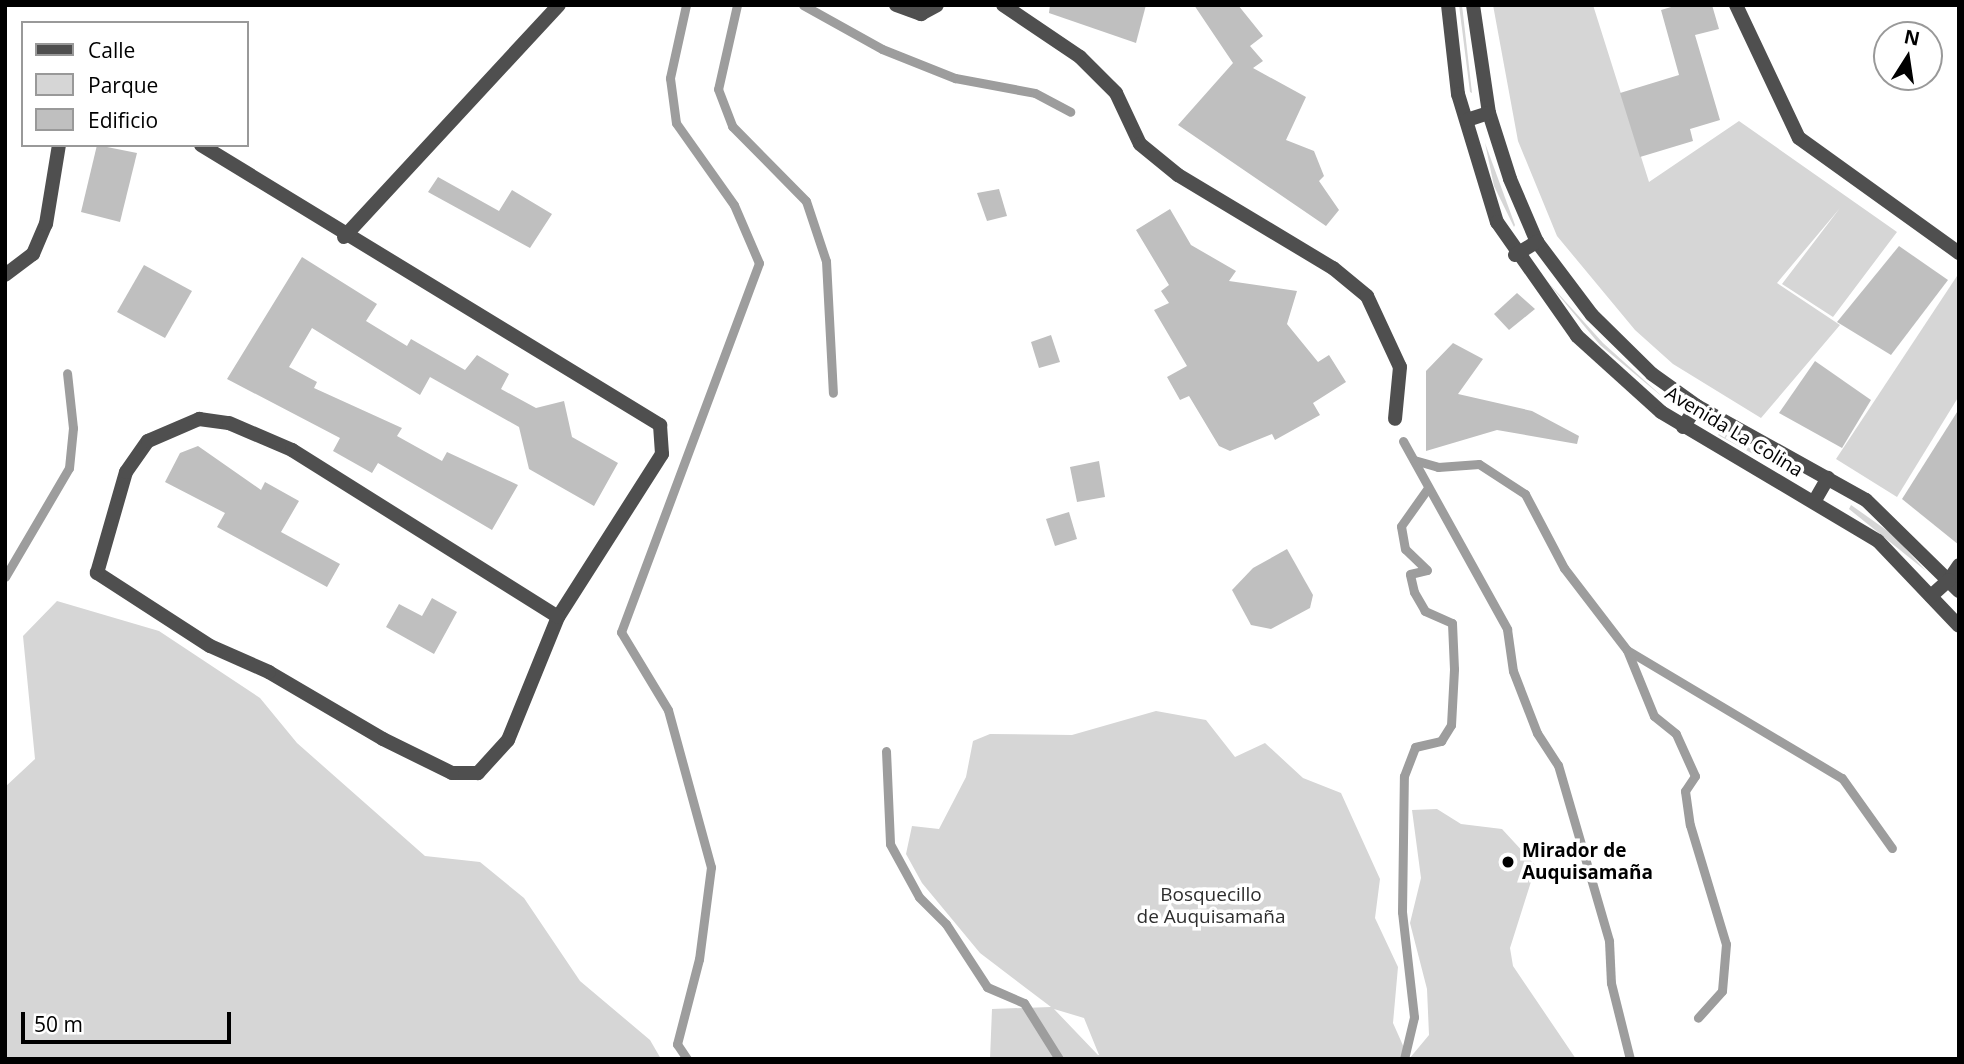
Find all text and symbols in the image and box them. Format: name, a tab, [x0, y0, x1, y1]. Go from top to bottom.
legend	[21, 21, 248, 147]
north arrow	[1873, 21, 1943, 91]
text: N	[1902, 23, 1922, 52]
text: Calle	[88, 36, 135, 64]
text: Parque	[88, 71, 158, 99]
text: Edificio	[88, 106, 158, 134]
street label: Avenida La Colina	[1661, 382, 1807, 482]
place label: Mirador de Auquisamaña	[1522, 840, 1653, 884]
marker: Mirador de Auquisamaña	[1500, 854, 1516, 870]
park label: Bosquecillo de Auquisamaña	[1137, 884, 1285, 928]
scale bar	[24, 998, 234, 1042]
text: 50 m	[34, 1010, 83, 1038]

